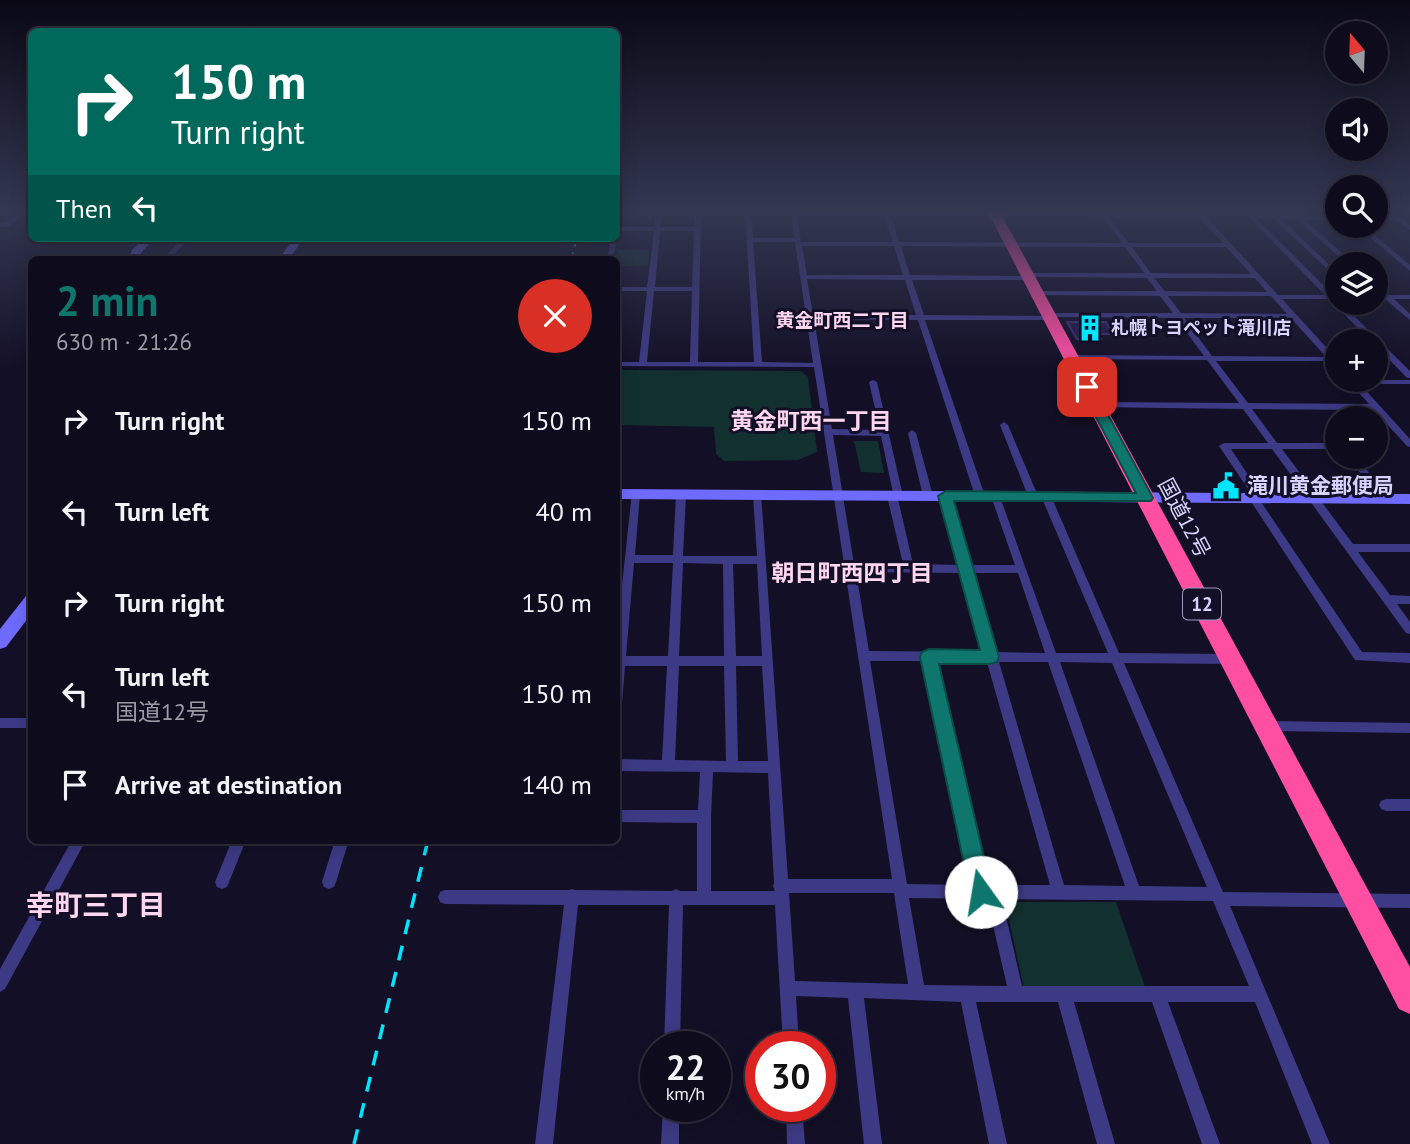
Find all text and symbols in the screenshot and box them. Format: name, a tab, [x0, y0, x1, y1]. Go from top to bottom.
north arrow	[1325, 21, 1388, 84]
map controls	[1325, 21, 1388, 469]
text: 150 m	[171, 49, 306, 113]
icon: right	[56, 56, 147, 147]
button: sound	[1325, 98, 1388, 161]
text: Turn right	[171, 111, 305, 153]
button: search	[1325, 175, 1388, 238]
icon: left	[126, 189, 164, 227]
text: Then	[56, 192, 112, 225]
button: layers	[1325, 252, 1388, 315]
text: 2 min	[56, 273, 158, 328]
button: close	[518, 279, 592, 353]
district label: 黄金町西二丁目	[775, 308, 909, 332]
building icon: 札幌トヨペット滝川店	[1075, 313, 1105, 343]
place label: 札幌トヨペット滝川店	[1111, 316, 1291, 339]
text: 630 m · 21:26	[56, 327, 192, 356]
button: +	[1325, 329, 1388, 392]
pin	[1057, 357, 1117, 417]
icon: arrive	[1068, 368, 1106, 406]
icon: right	[56, 402, 94, 440]
text: Turn right	[115, 404, 224, 437]
text: 150 m	[521, 404, 592, 437]
district label: 黄金町西一丁目	[731, 406, 892, 435]
button: −	[1325, 406, 1388, 469]
public building icon: 滝川黄金郵便局	[1211, 471, 1241, 501]
place label: 滝川黄金郵便局	[1247, 472, 1394, 499]
street label: 国道12号	[1152, 474, 1217, 562]
icon: left	[56, 493, 94, 531]
text: Turn left	[115, 495, 209, 528]
text: 40 m	[536, 495, 592, 528]
district label: 朝日町西四丁目	[772, 558, 933, 587]
icon: right	[56, 584, 94, 622]
text: Turn right	[115, 586, 224, 619]
text: 150 m	[521, 586, 592, 619]
road number: 12	[1183, 589, 1221, 620]
text: Turn left	[115, 660, 209, 693]
icon: left	[56, 675, 94, 713]
text: 150 m	[521, 677, 592, 710]
text: 国道12号	[115, 697, 209, 726]
icon: arrive	[56, 766, 94, 804]
text: Arrive at destination	[115, 768, 342, 801]
text: 140 m	[521, 768, 592, 801]
position arrow	[944, 855, 1018, 929]
district label: 幸町三丁目	[26, 886, 166, 923]
speed limit sign: 30	[745, 1031, 836, 1122]
text: 22	[666, 1044, 705, 1090]
text: km/h	[666, 1082, 705, 1105]

